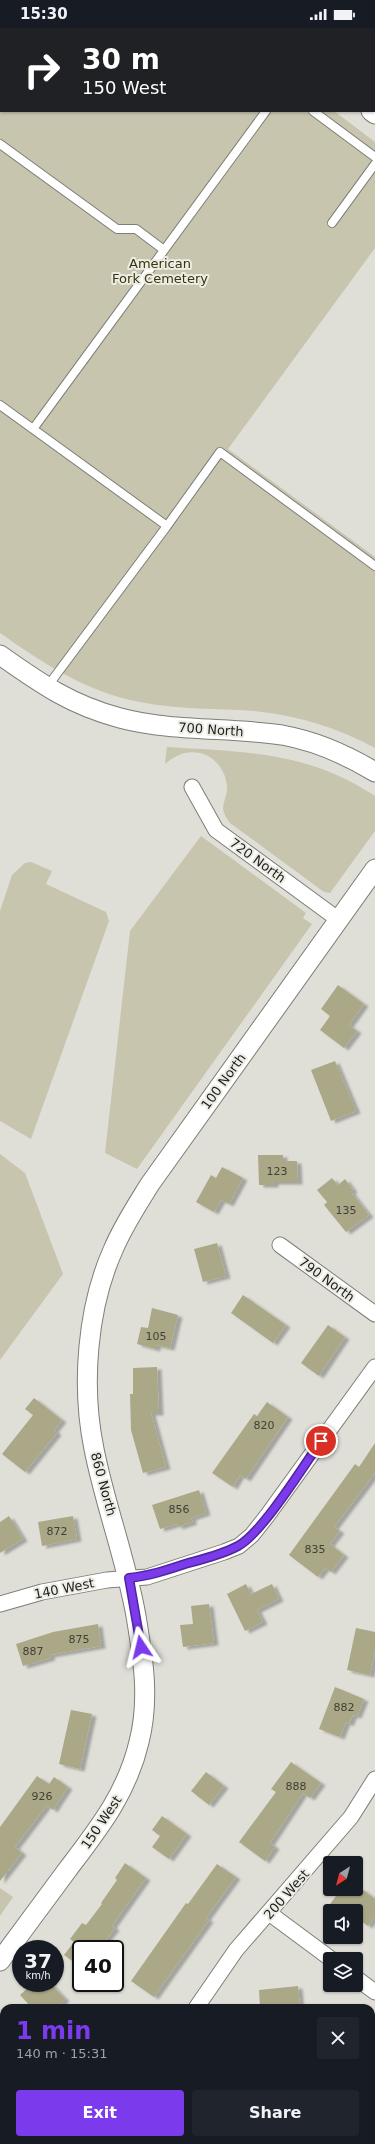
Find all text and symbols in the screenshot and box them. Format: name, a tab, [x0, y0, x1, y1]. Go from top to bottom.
text: 15:30	[20, 5, 68, 23]
text: 30 m	[82, 43, 160, 76]
icon: right	[16, 44, 68, 96]
text: 150 West	[82, 77, 166, 98]
park label: American Fork Cemetery	[112, 256, 208, 286]
street label: 700 North	[178, 720, 244, 739]
street label: 720 North	[227, 835, 289, 886]
street label: 100 North	[198, 1050, 249, 1112]
house number: 123	[267, 1165, 288, 1178]
house number: 135	[336, 1204, 357, 1217]
street label: 790 North	[296, 1254, 358, 1305]
house number: 105	[146, 1330, 167, 1343]
house number: 820	[254, 1419, 275, 1432]
pin	[304, 1424, 338, 1458]
icon: arrive	[310, 1430, 332, 1452]
street label: 860 North	[88, 1451, 119, 1518]
house number: 856	[169, 1503, 190, 1516]
house number: 872	[47, 1525, 68, 1538]
house number: 835	[305, 1543, 326, 1556]
street label: 140 West	[33, 1575, 95, 1602]
position arrow	[120, 1626, 162, 1668]
house number: 875	[69, 1633, 90, 1646]
house number: 887	[23, 1645, 44, 1658]
house number: 882	[334, 1701, 355, 1714]
house number: 888	[286, 1780, 307, 1793]
house number: 926	[32, 1790, 53, 1803]
street label: 150 West	[78, 1793, 125, 1852]
north arrow	[323, 1856, 363, 1896]
map controls	[323, 1856, 363, 1992]
street label: 200 West	[261, 1866, 312, 1922]
button: sound	[323, 1904, 363, 1944]
speed limit sign: 40	[72, 1940, 124, 1992]
text: 37	[24, 1949, 52, 1973]
button: layers	[323, 1952, 363, 1992]
text: km/h	[25, 1970, 51, 1981]
text: 1 min	[16, 2017, 91, 2045]
button: close	[317, 2017, 359, 2059]
text: 140 m · 15:31	[16, 2046, 107, 2061]
button: Exit	[16, 2090, 184, 2136]
button: Share	[192, 2090, 359, 2136]

